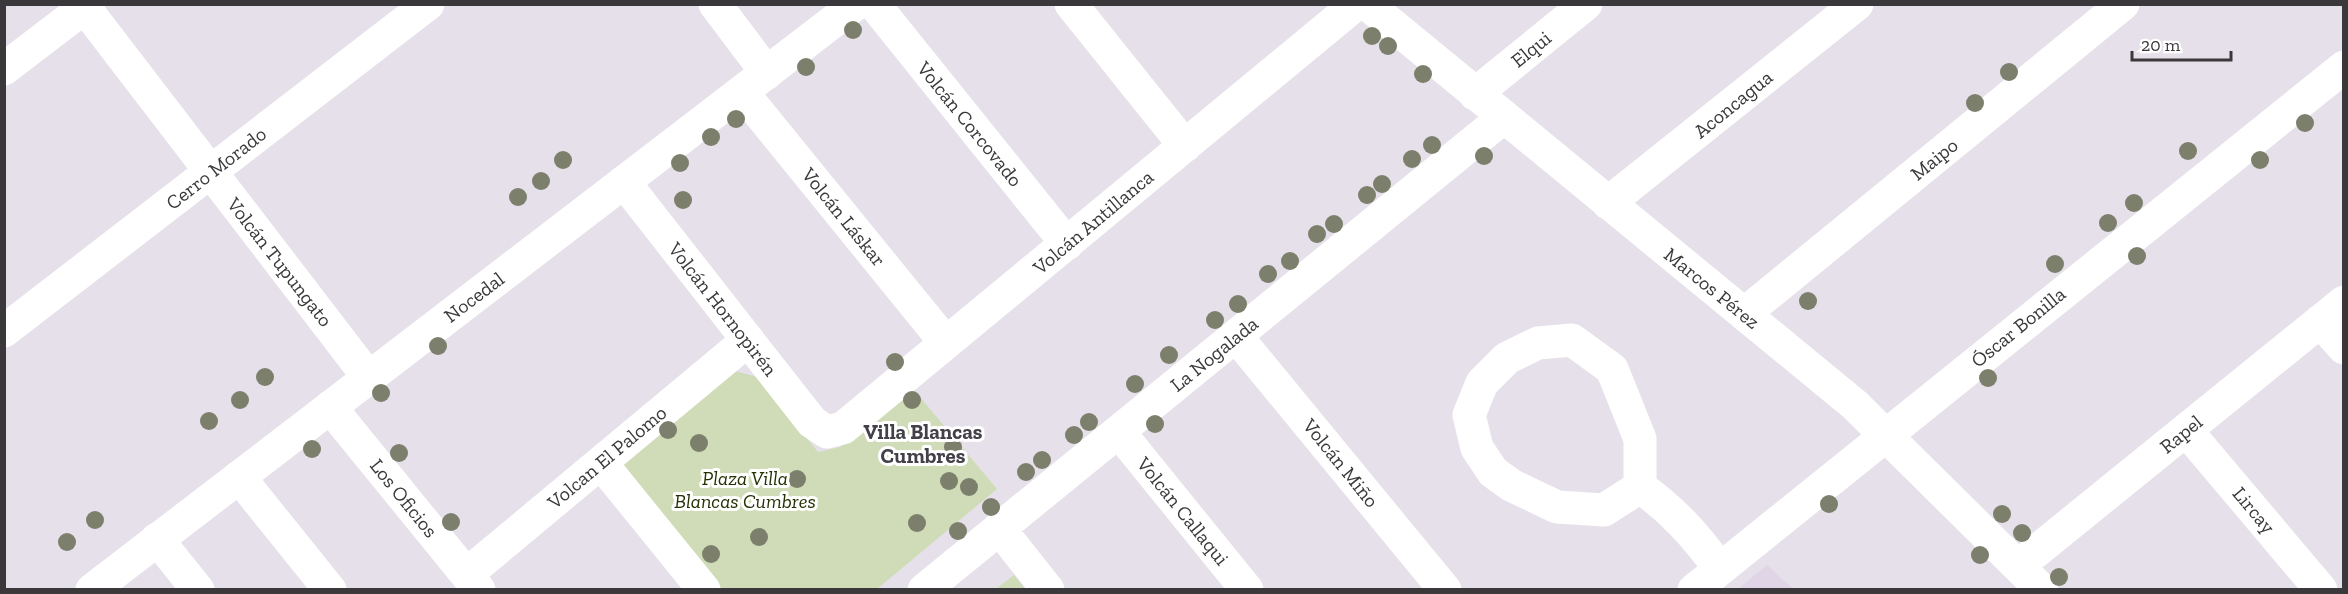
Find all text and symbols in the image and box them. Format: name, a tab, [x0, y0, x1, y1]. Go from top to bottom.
scale bar	[2132, 24, 2231, 62]
street label: Elqui	[1506, 25, 1556, 72]
text: 20 m	[2141, 34, 2181, 56]
street label: Volcán Corcovado	[912, 56, 1028, 191]
street label: Aconcagua	[1689, 65, 1777, 143]
street label: Cerro Morado	[161, 121, 271, 215]
street label: Maipo	[1905, 133, 1963, 185]
street label: Volcán Láskar	[796, 162, 891, 271]
street label: Volcán Antillanca	[1027, 165, 1158, 280]
street label: Volcán Tupungato	[221, 192, 338, 331]
street label: Volcán Hornopirén	[663, 237, 783, 381]
street label: Marcos Pérez	[1659, 242, 1765, 334]
street label: Nocedal	[439, 267, 509, 327]
street label: Óscar Bonilla	[1966, 281, 2070, 372]
street label: La Nogalada	[1165, 311, 1263, 397]
street label: Volcan El Palomo	[542, 400, 671, 514]
street label: Rapel	[2155, 410, 2207, 458]
street label: Volcán Miño	[1297, 413, 1384, 512]
district label: Villa Blancas Cumbres	[864, 419, 983, 468]
street label: Volcán Callaqui	[1131, 451, 1234, 570]
street label: Los Oficios	[365, 454, 443, 542]
park label: Plaza Villa Blancas Cumbres	[674, 466, 816, 513]
street label: Lircay	[2228, 482, 2281, 539]

